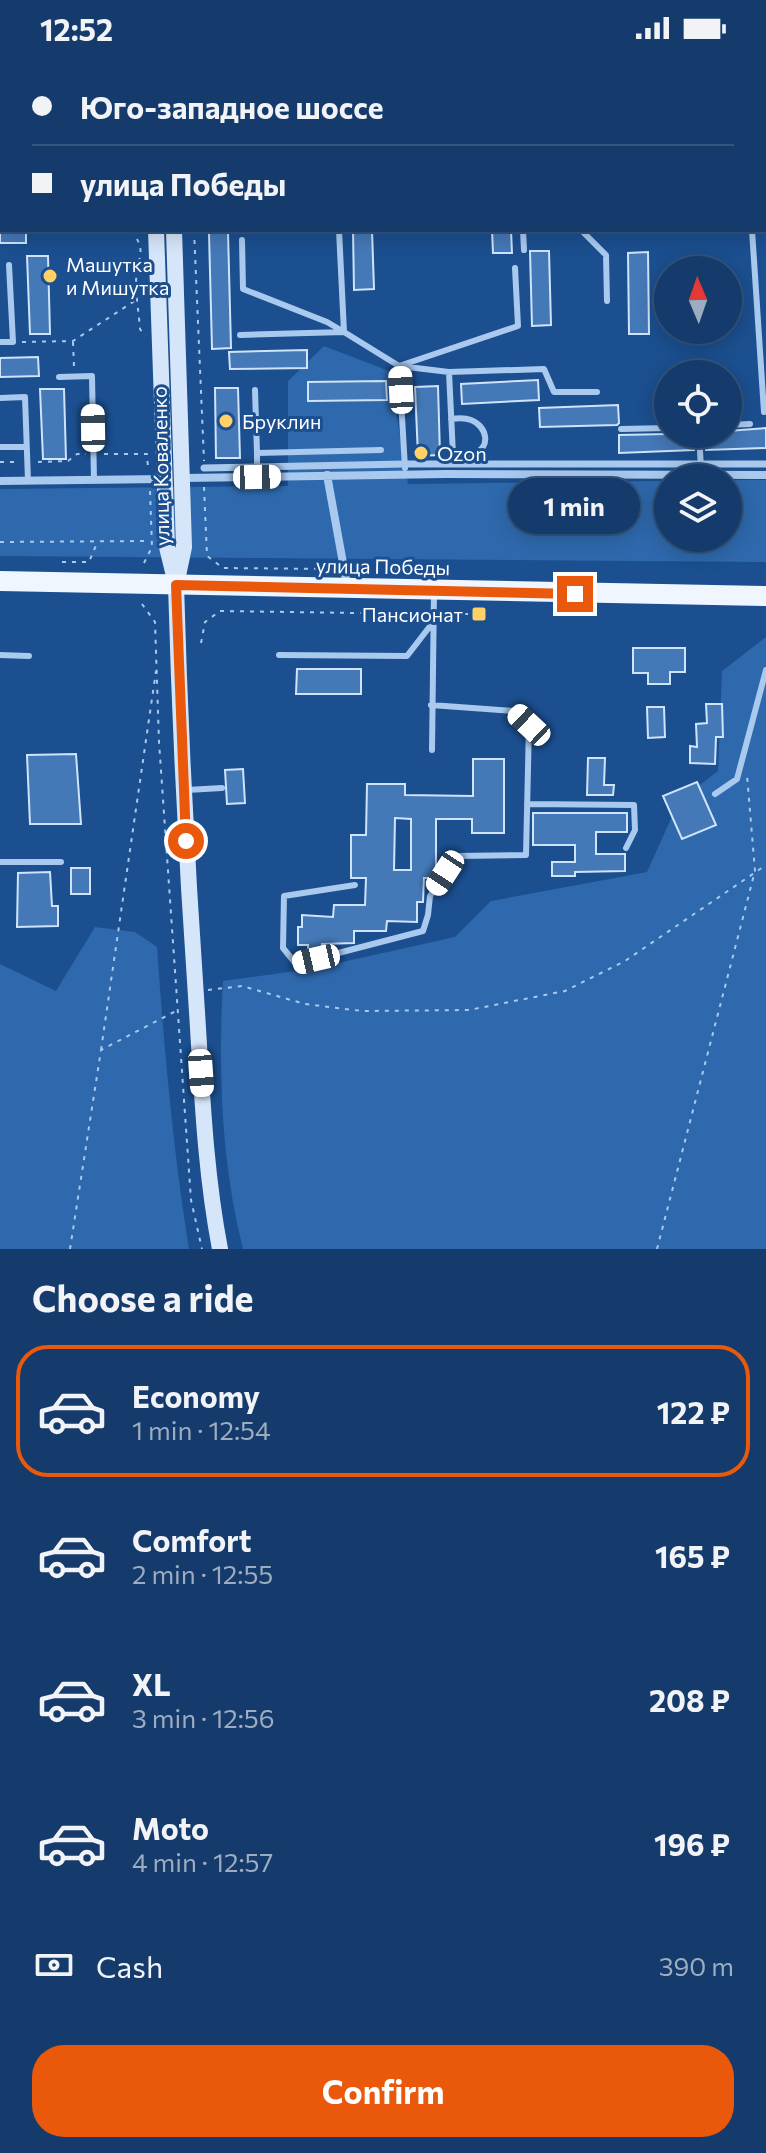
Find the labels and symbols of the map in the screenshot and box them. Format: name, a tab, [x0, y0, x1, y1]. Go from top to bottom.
place label: Машутка и Мишутка	[66, 252, 169, 299]
north arrow	[654, 256, 742, 344]
marker: Машутка и Мишутка	[41, 267, 59, 285]
car	[388, 365, 414, 415]
street label: улица Коваленко	[147, 386, 173, 546]
car	[81, 404, 105, 452]
place label: Бруклин	[242, 409, 321, 433]
marker: Бруклин	[217, 412, 235, 430]
place label: Ozon	[437, 441, 487, 465]
marker: Ozon	[412, 444, 430, 462]
car	[233, 465, 281, 489]
callout: 1 min	[509, 478, 641, 534]
street label: улица Победы	[316, 553, 450, 579]
route end	[557, 576, 593, 612]
place label: Пансионат	[362, 602, 463, 626]
marker: Пансионат	[470, 605, 488, 623]
car	[503, 700, 555, 750]
route start	[168, 823, 204, 859]
car	[422, 846, 468, 900]
car	[290, 942, 342, 976]
car	[187, 1048, 215, 1098]

